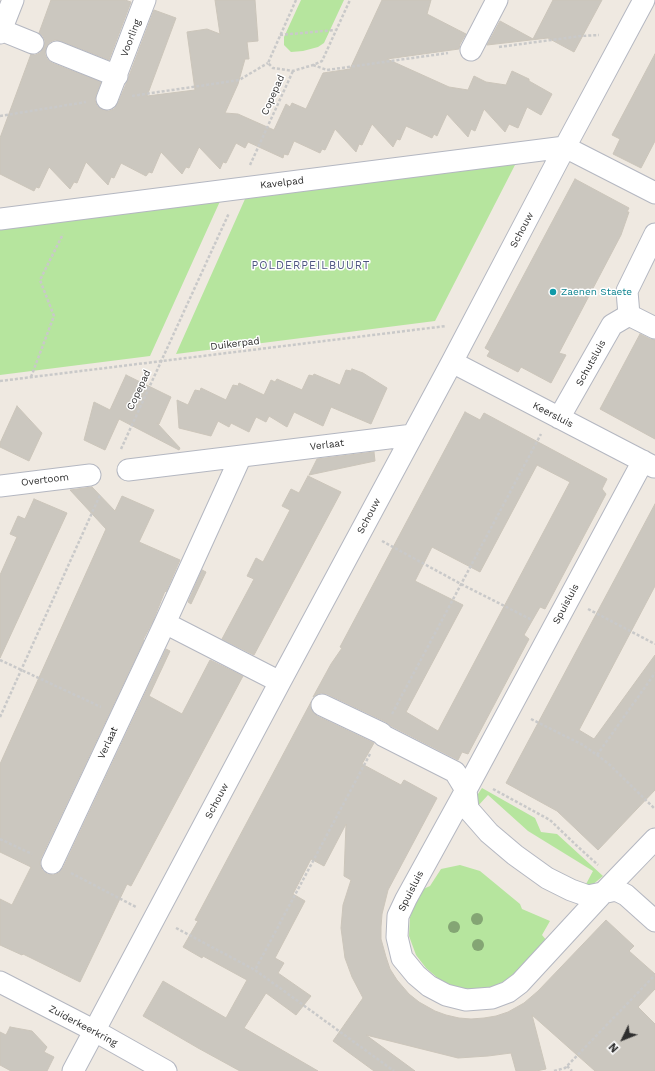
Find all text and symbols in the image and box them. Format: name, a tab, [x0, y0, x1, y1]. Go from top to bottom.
street label: Voorling	[118, 17, 144, 59]
street label: Copepad	[259, 73, 287, 117]
street label: Kavelpad	[259, 174, 305, 192]
street label: Schouw	[508, 210, 536, 250]
district label: POLDERPEILBUURT	[252, 259, 370, 273]
place label: Zaenen Staete	[561, 286, 632, 298]
marker: Zaenen Staete	[548, 287, 558, 297]
street label: Duikerpad	[210, 335, 260, 353]
street label: Schutsluis	[573, 338, 609, 388]
street label: Copepad	[124, 368, 154, 412]
street label: Keersluis	[531, 400, 575, 430]
street label: Verlaat	[309, 437, 345, 453]
street label: Overtoom	[20, 471, 70, 489]
street label: Schouw	[355, 496, 383, 536]
street label: Spuisluis	[550, 582, 582, 626]
street label: Verlaat	[95, 725, 121, 761]
street label: Schouw	[203, 781, 231, 821]
street label: Spuisluis	[396, 869, 426, 913]
street label: Zuiderkeerkring	[47, 1003, 119, 1049]
north arrow	[603, 1019, 643, 1059]
text: N	[606, 1040, 621, 1055]

